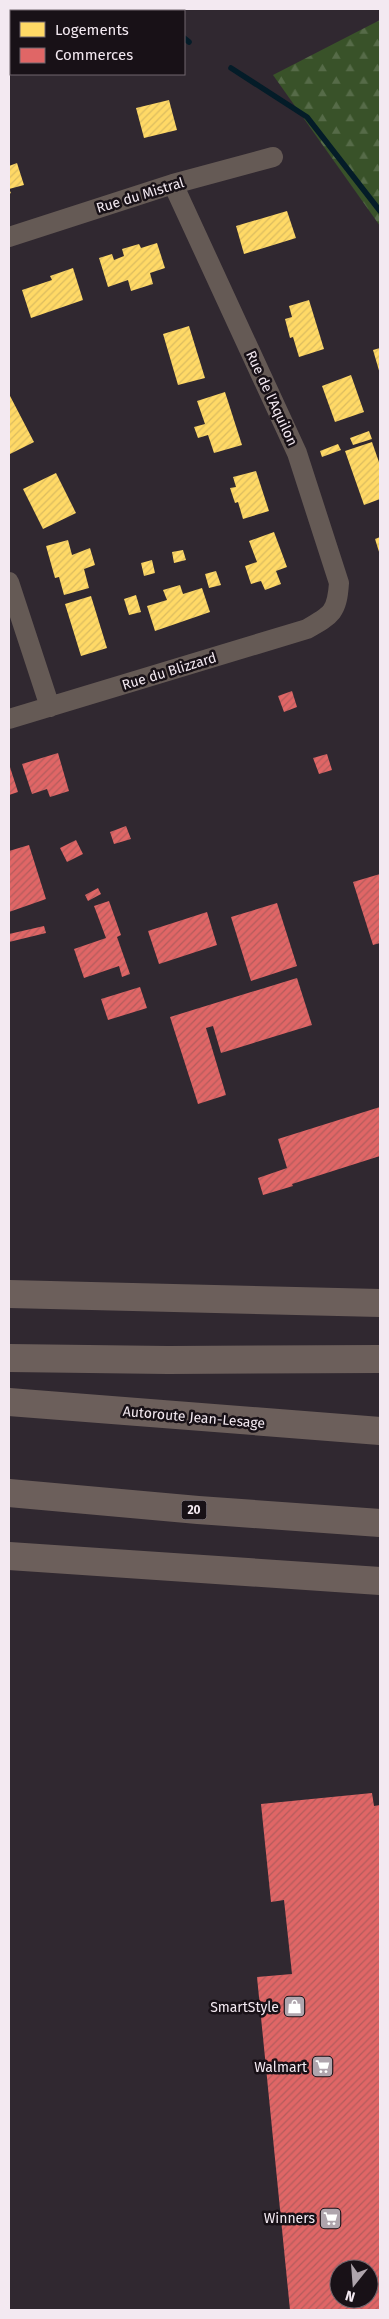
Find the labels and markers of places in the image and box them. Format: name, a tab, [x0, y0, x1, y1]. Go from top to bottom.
shop icon: SmartStyle	[283, 1995, 307, 2019]
place label: SmartStyle	[210, 1999, 279, 2016]
supermarket icon: Walmart	[311, 2055, 335, 2079]
place label: Walmart	[254, 2059, 308, 2076]
supermarket icon: Winners	[319, 2206, 343, 2230]
place label: Winners	[264, 2210, 315, 2227]

